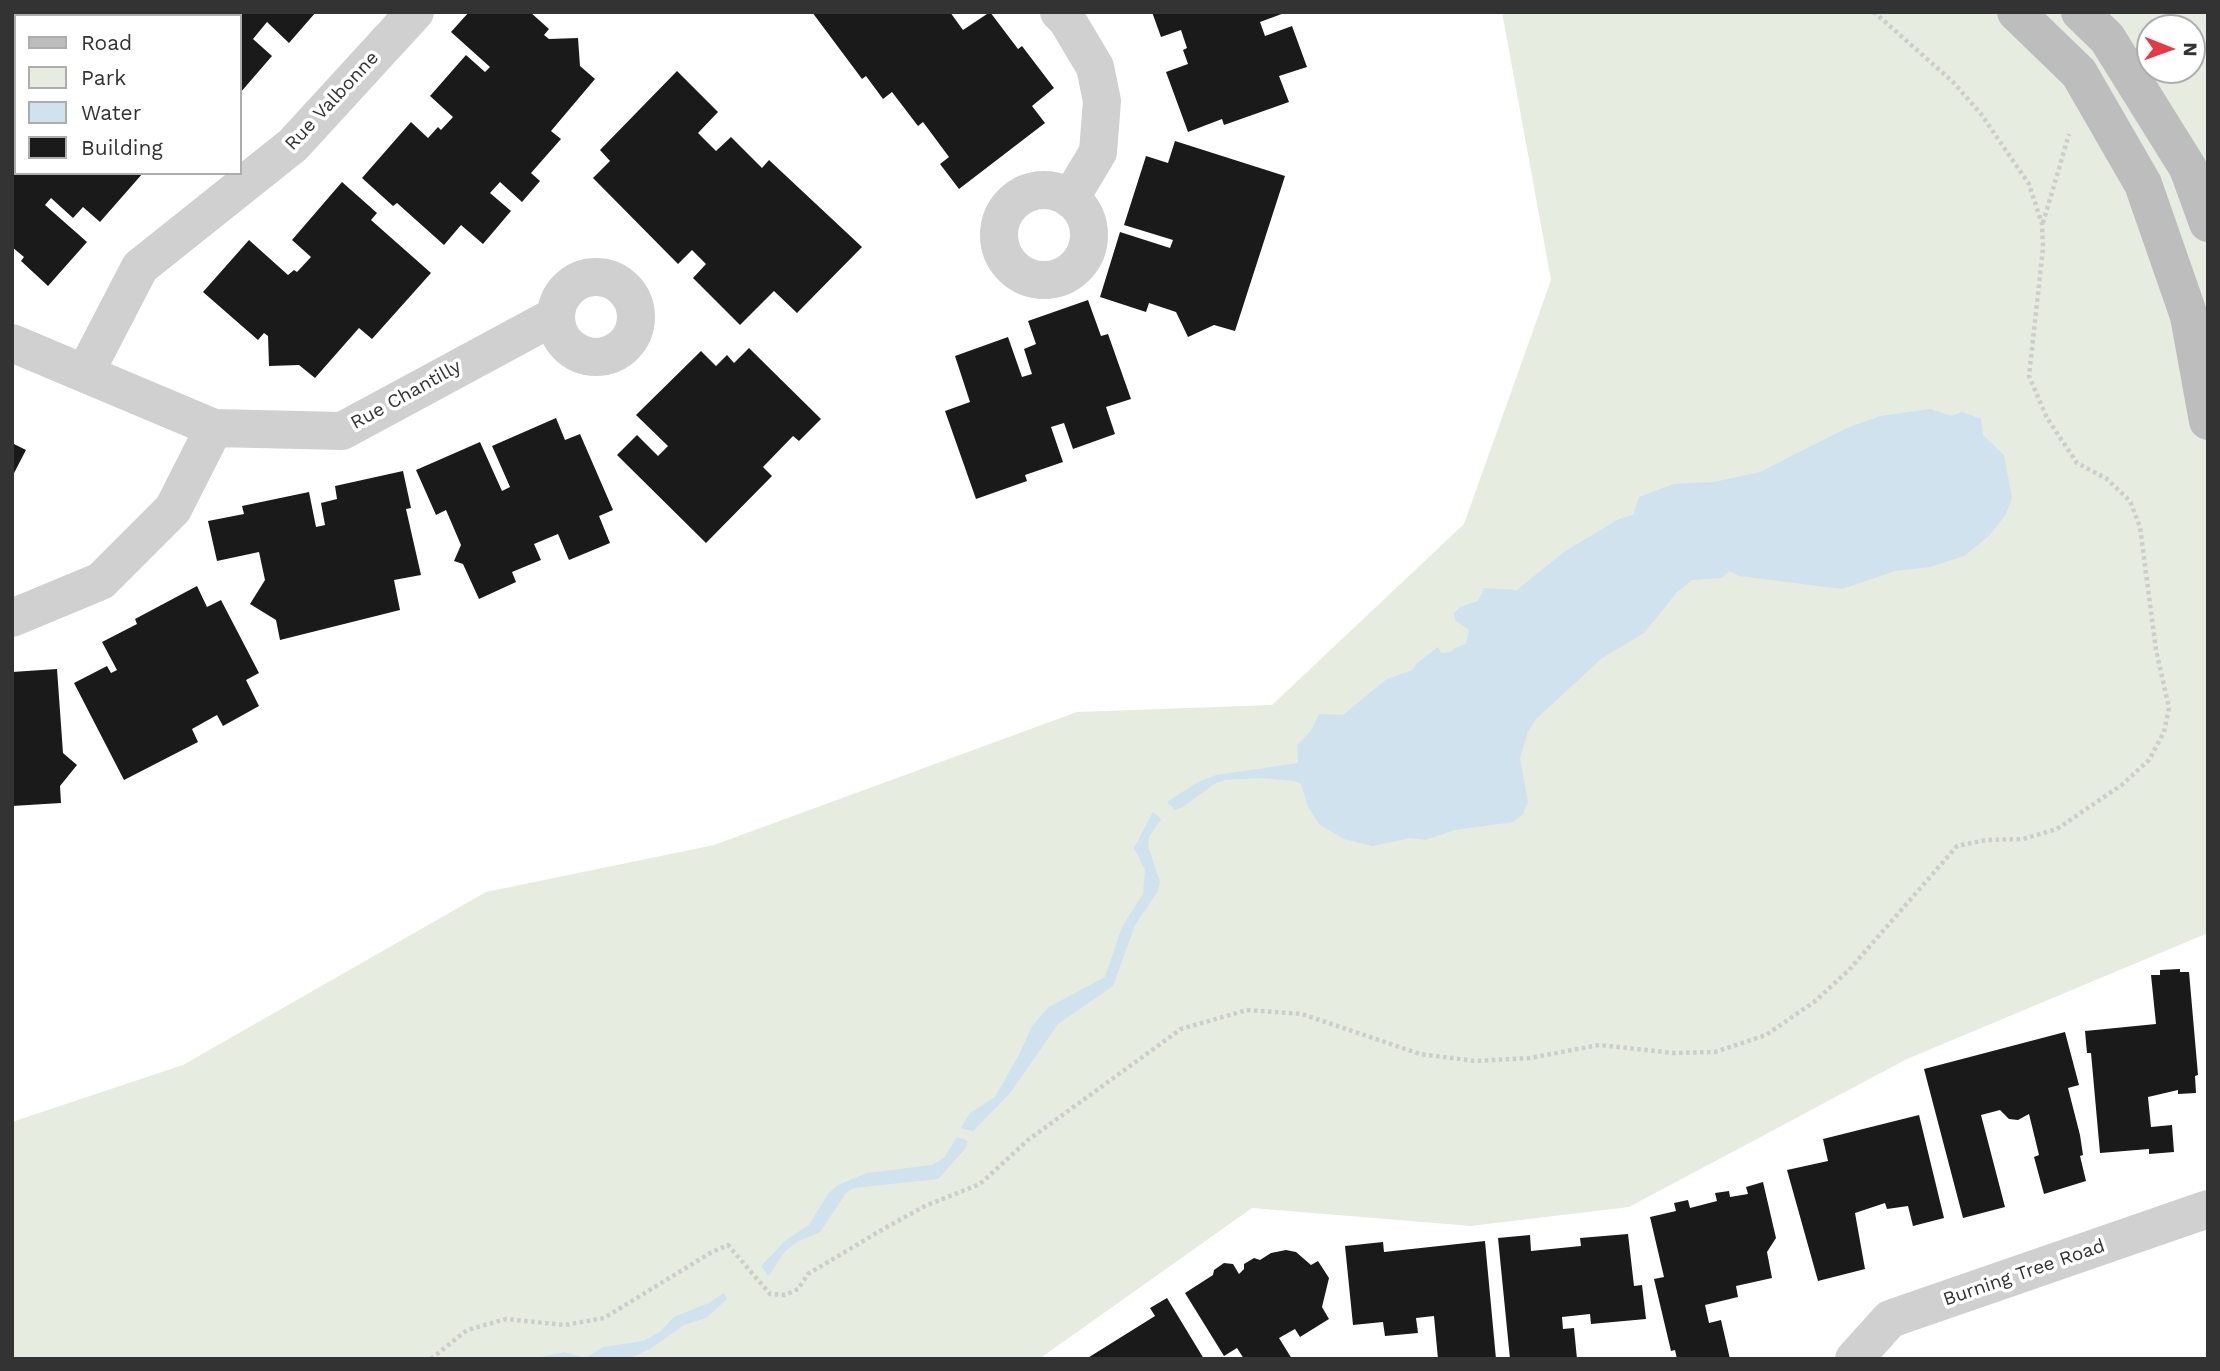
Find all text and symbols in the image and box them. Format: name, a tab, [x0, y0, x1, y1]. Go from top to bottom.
legend	[14, 14, 242, 175]
north arrow	[2136, 14, 2206, 84]
text: Road	[81, 30, 132, 55]
text: N	[2179, 42, 2202, 57]
street label: Rue Valbonne	[280, 47, 384, 155]
text: Park	[81, 65, 126, 90]
text: Water	[81, 100, 141, 125]
text: Building	[81, 135, 163, 160]
street label: Rue Chantilly	[347, 355, 465, 435]
street label: Burning Tree Road	[1940, 1235, 2108, 1311]

